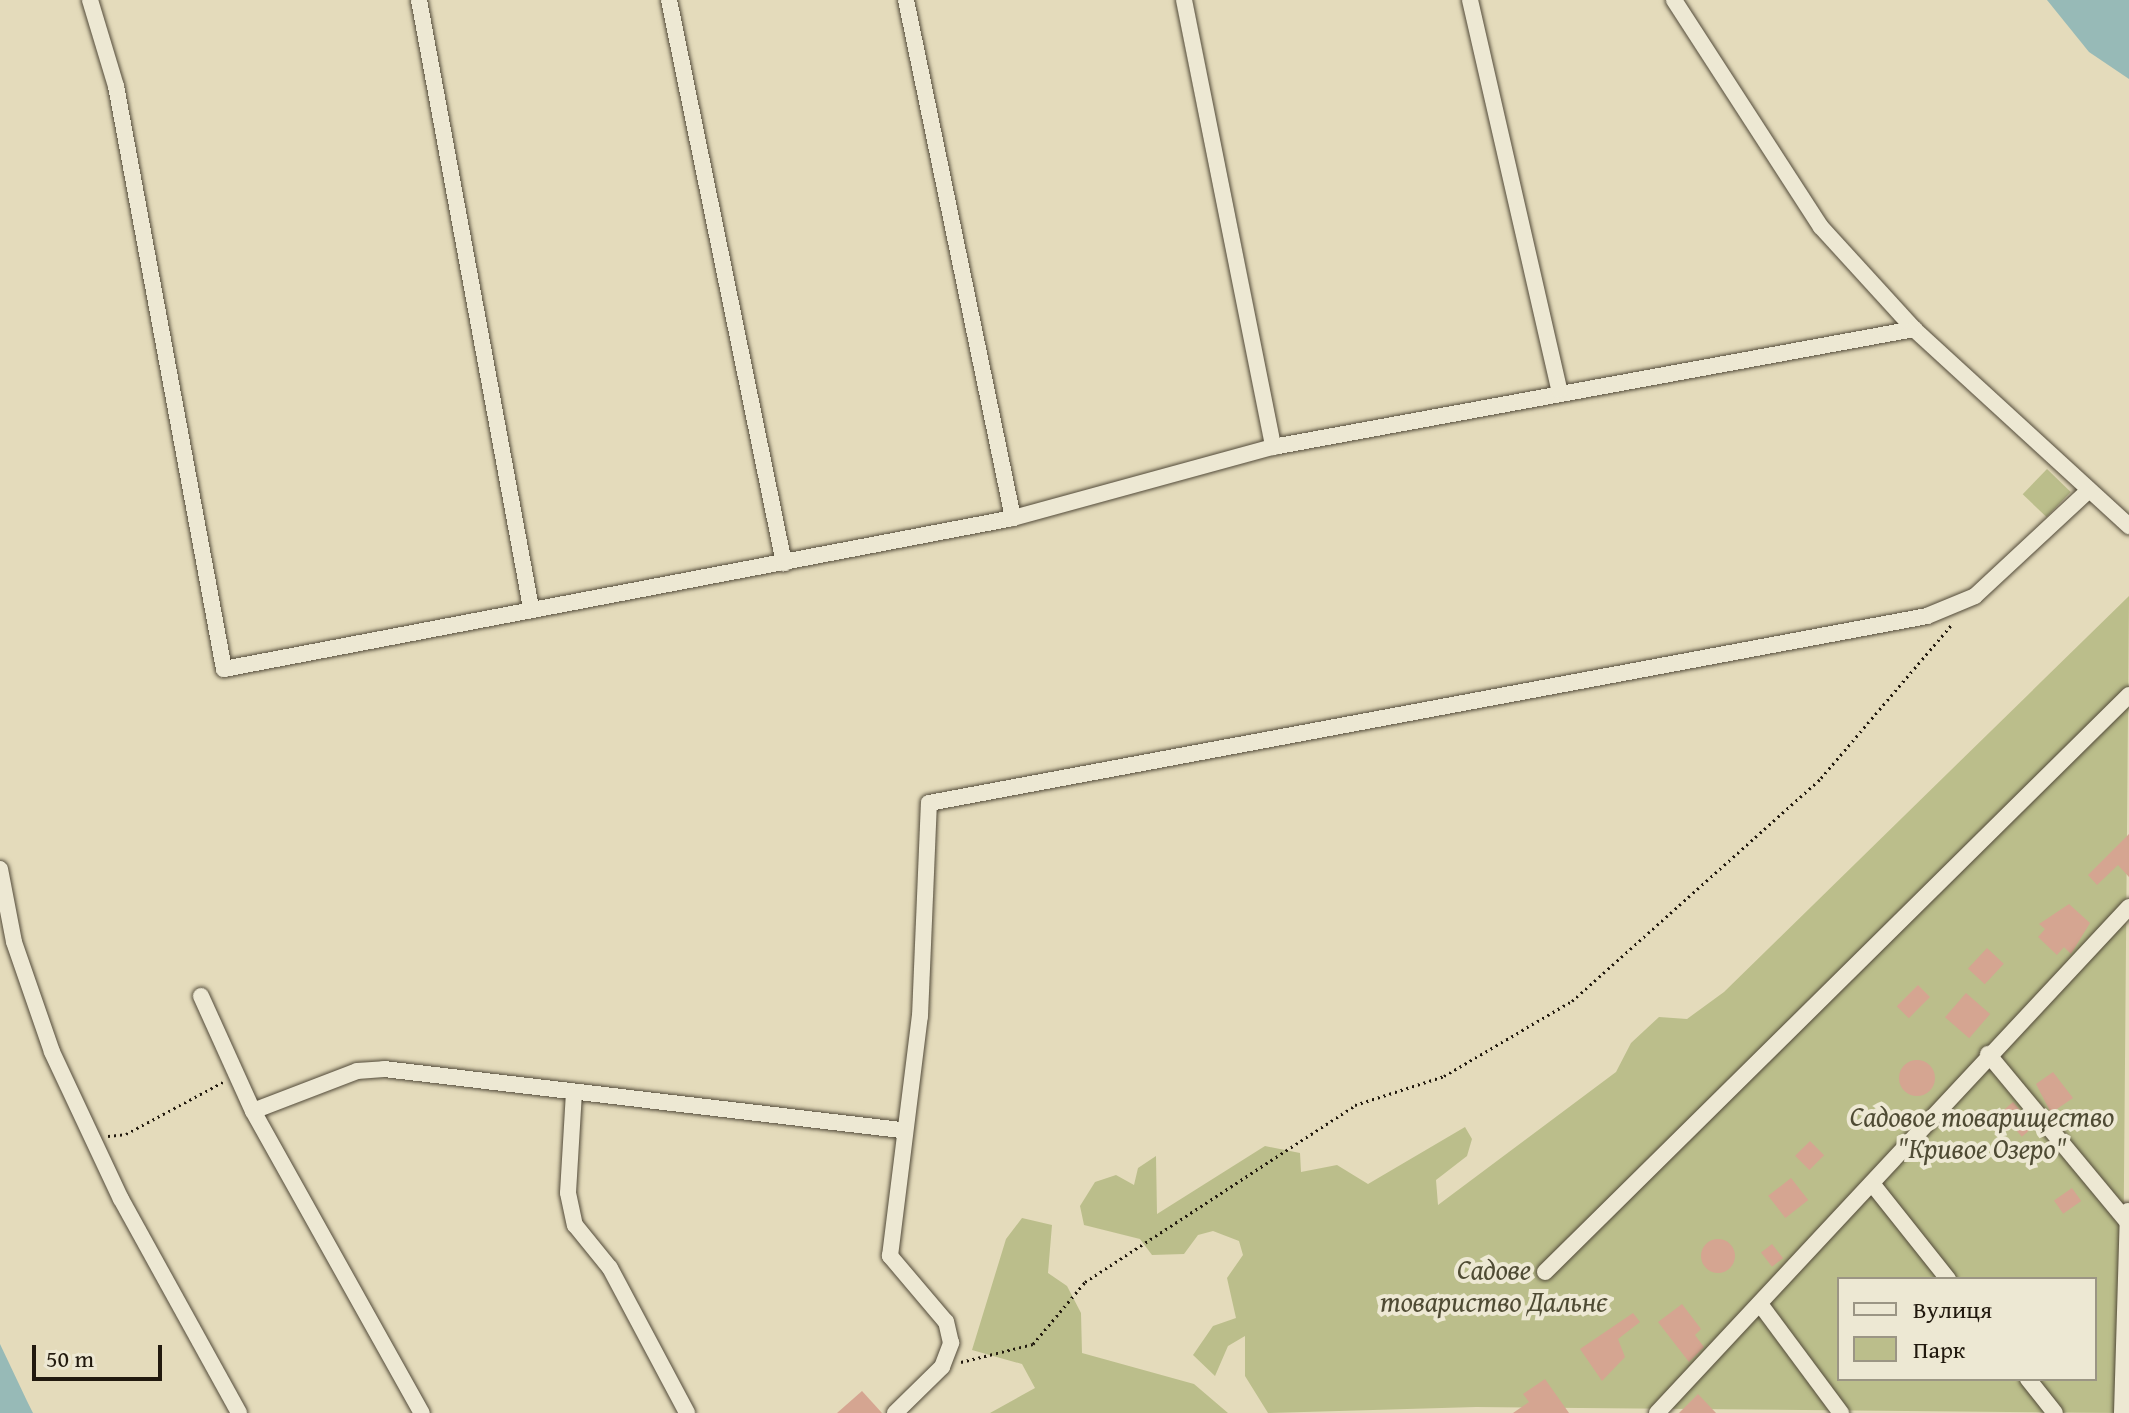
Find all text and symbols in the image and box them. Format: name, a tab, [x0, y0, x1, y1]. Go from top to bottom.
park label: Садовое товарищество "Кривое Озеро"	[1850, 1099, 2114, 1165]
park label: Садове товариство Дальнє	[1380, 1252, 1608, 1318]
legend	[1837, 1277, 2097, 1381]
text: Вулиця	[1913, 1292, 1992, 1327]
scale bar	[36, 1329, 166, 1379]
text: Парк	[1913, 1332, 1965, 1367]
text: 50 m	[46, 1341, 94, 1376]

